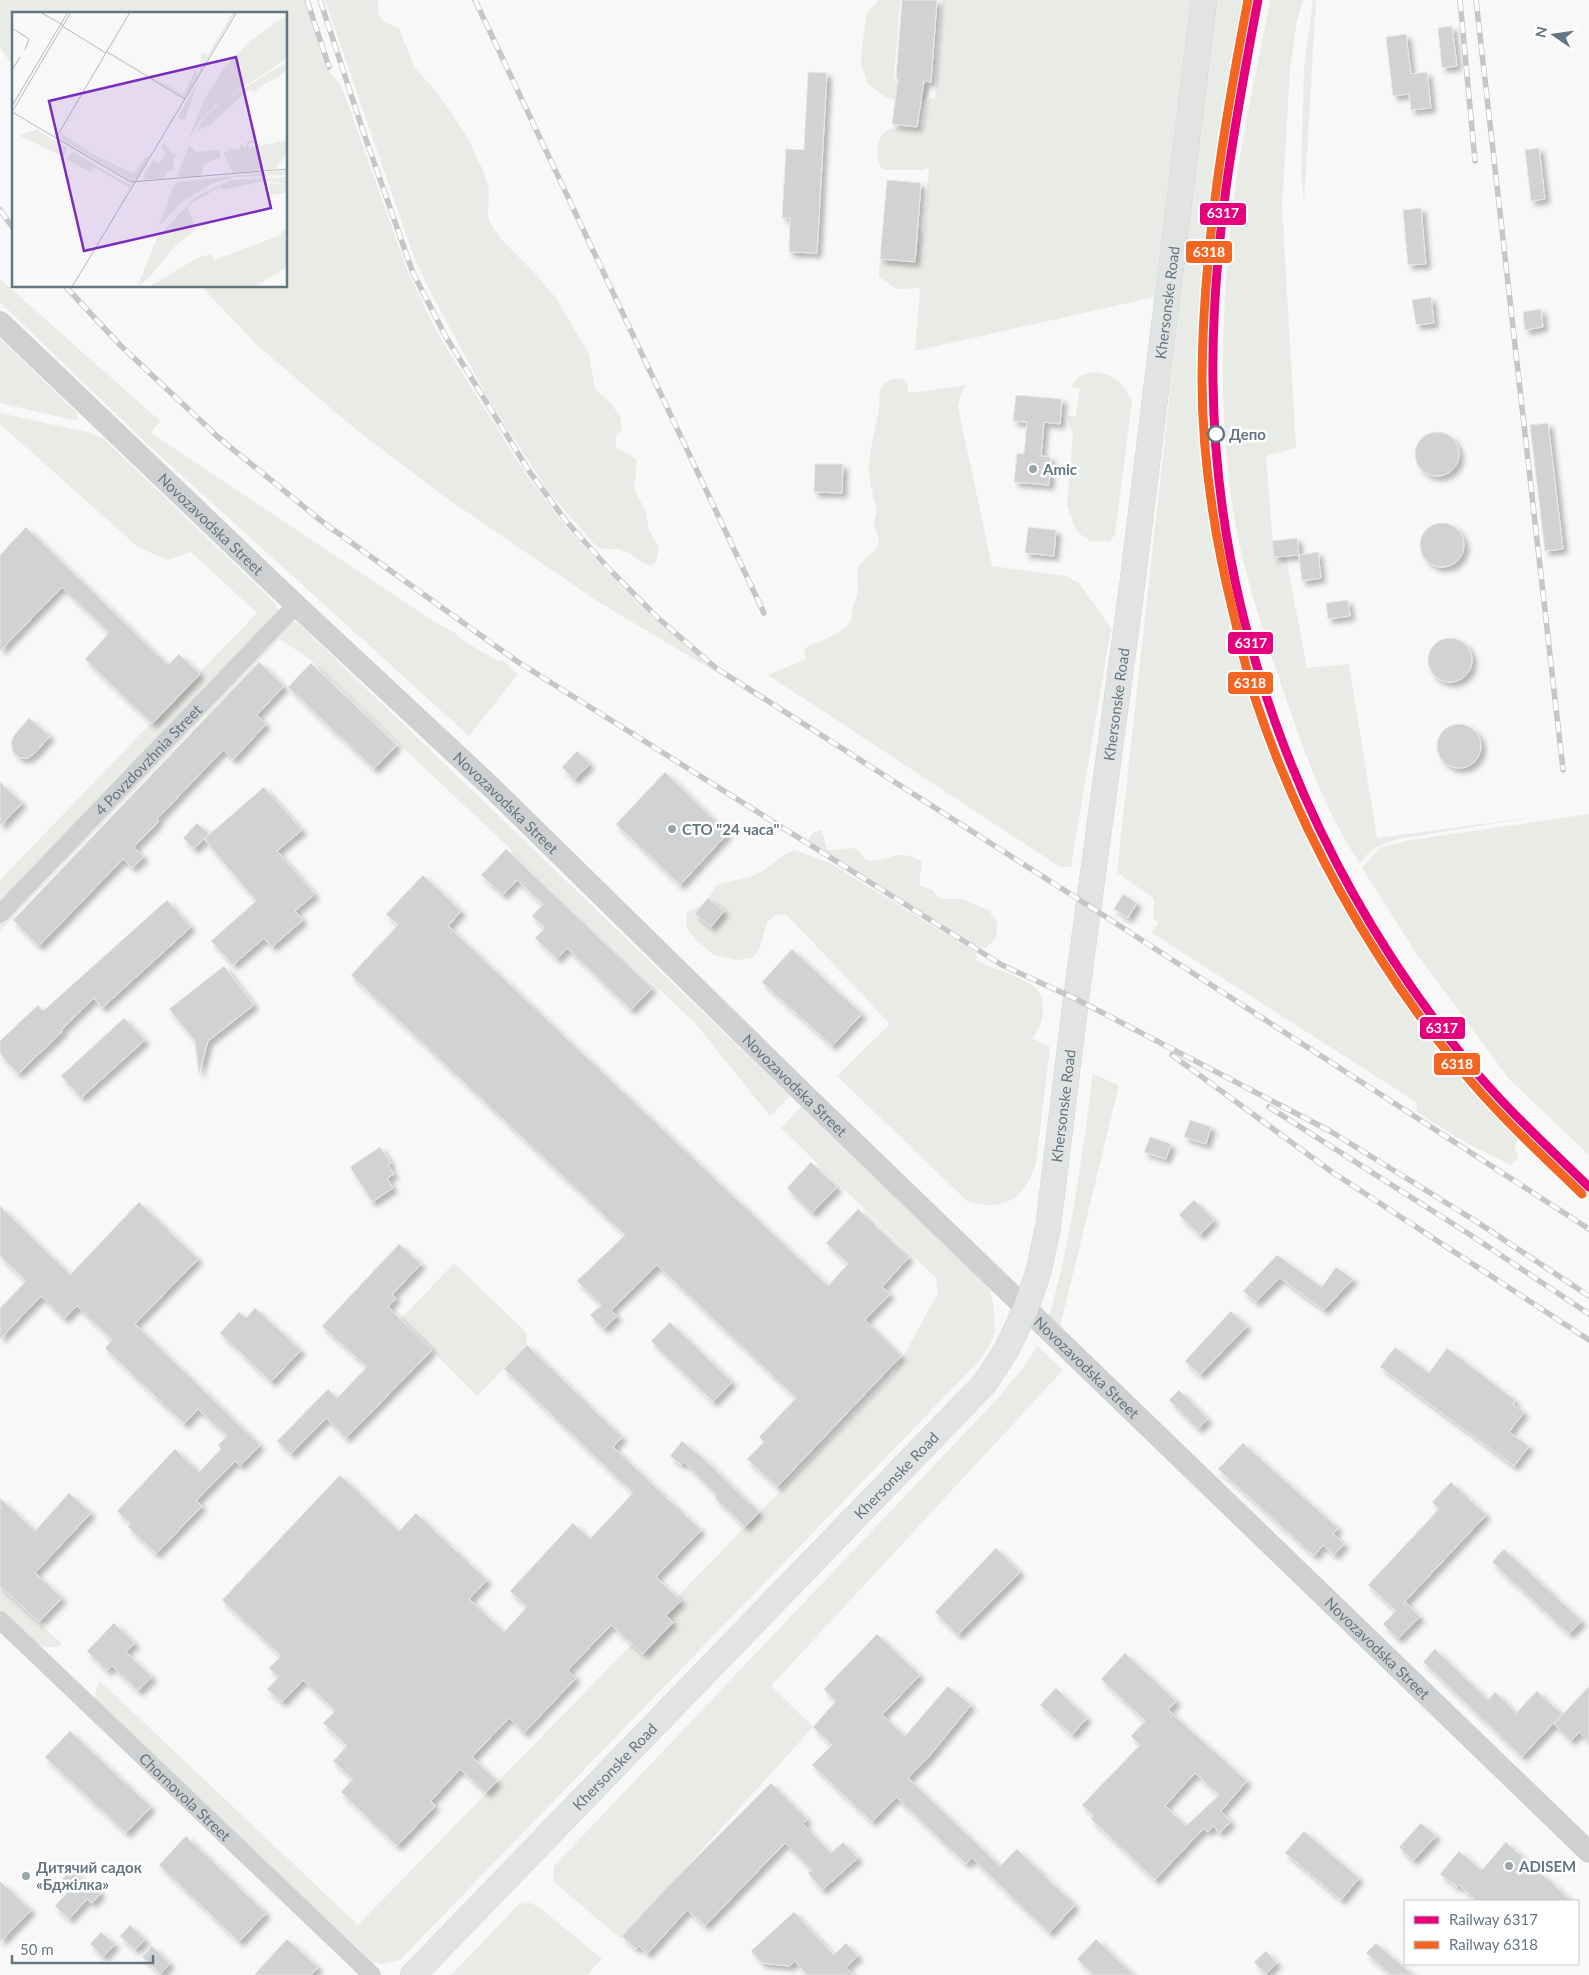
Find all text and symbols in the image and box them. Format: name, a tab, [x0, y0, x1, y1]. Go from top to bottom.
north arrow	[1529, 10, 1579, 60]
inset map	[12, 12, 288, 288]
text: N	[1531, 25, 1550, 39]
line badge: 6317	[1199, 202, 1247, 226]
text: 6317	[1207, 204, 1239, 221]
line badge: 6318	[1185, 240, 1233, 264]
text: 6318	[1193, 243, 1225, 260]
street label: Khersonske Road	[1151, 245, 1183, 360]
marker: Депо	[1207, 425, 1225, 443]
place label: Депо	[1229, 425, 1266, 443]
place label: Amic	[1042, 460, 1077, 478]
marker: Amic	[1027, 463, 1039, 475]
street label: Novozavodska Street	[155, 469, 268, 579]
line badge: 6317	[1227, 631, 1274, 655]
text: 6317	[1235, 634, 1267, 651]
street label: Khersonske Road	[1099, 647, 1133, 762]
line badge: 6318	[1227, 671, 1274, 695]
text: 6318	[1234, 674, 1266, 691]
street label: 4 Povzdovzhnia Street	[91, 700, 206, 819]
street label: Novozavodska Street	[450, 748, 563, 858]
place label: СТО "24 часа"	[682, 820, 779, 838]
marker: СТО "24 часа"	[666, 823, 678, 835]
line badge: 6317	[1419, 1016, 1466, 1040]
text: 6317	[1426, 1019, 1458, 1036]
street label: Novozavodska Street	[739, 1030, 852, 1140]
street label: Khersonske Road	[1047, 1048, 1079, 1163]
line badge: 6318	[1433, 1052, 1481, 1076]
text: 6318	[1441, 1055, 1473, 1072]
street label: Novozavodska Street	[1031, 1312, 1144, 1422]
street label: Khersonske Road	[850, 1428, 942, 1522]
street label: Novozavodska Street	[1321, 1593, 1434, 1703]
street label: Khersonske Road	[568, 1719, 661, 1814]
street label: Chornovola Street	[136, 1749, 235, 1845]
place label: ADISEM	[1518, 1857, 1576, 1875]
place label: Дитячий садок «Бджілка»	[36, 1858, 143, 1893]
marker: ADISEM	[1503, 1860, 1515, 1872]
marker: Дитячий садок «Бджілка»	[20, 1870, 32, 1882]
legend	[1404, 1900, 1579, 1965]
text: Railway 6317	[1449, 1910, 1538, 1928]
scale bar	[12, 1932, 154, 1964]
text: Railway 6318	[1449, 1935, 1538, 1953]
text: 50 m	[20, 1940, 54, 1958]

